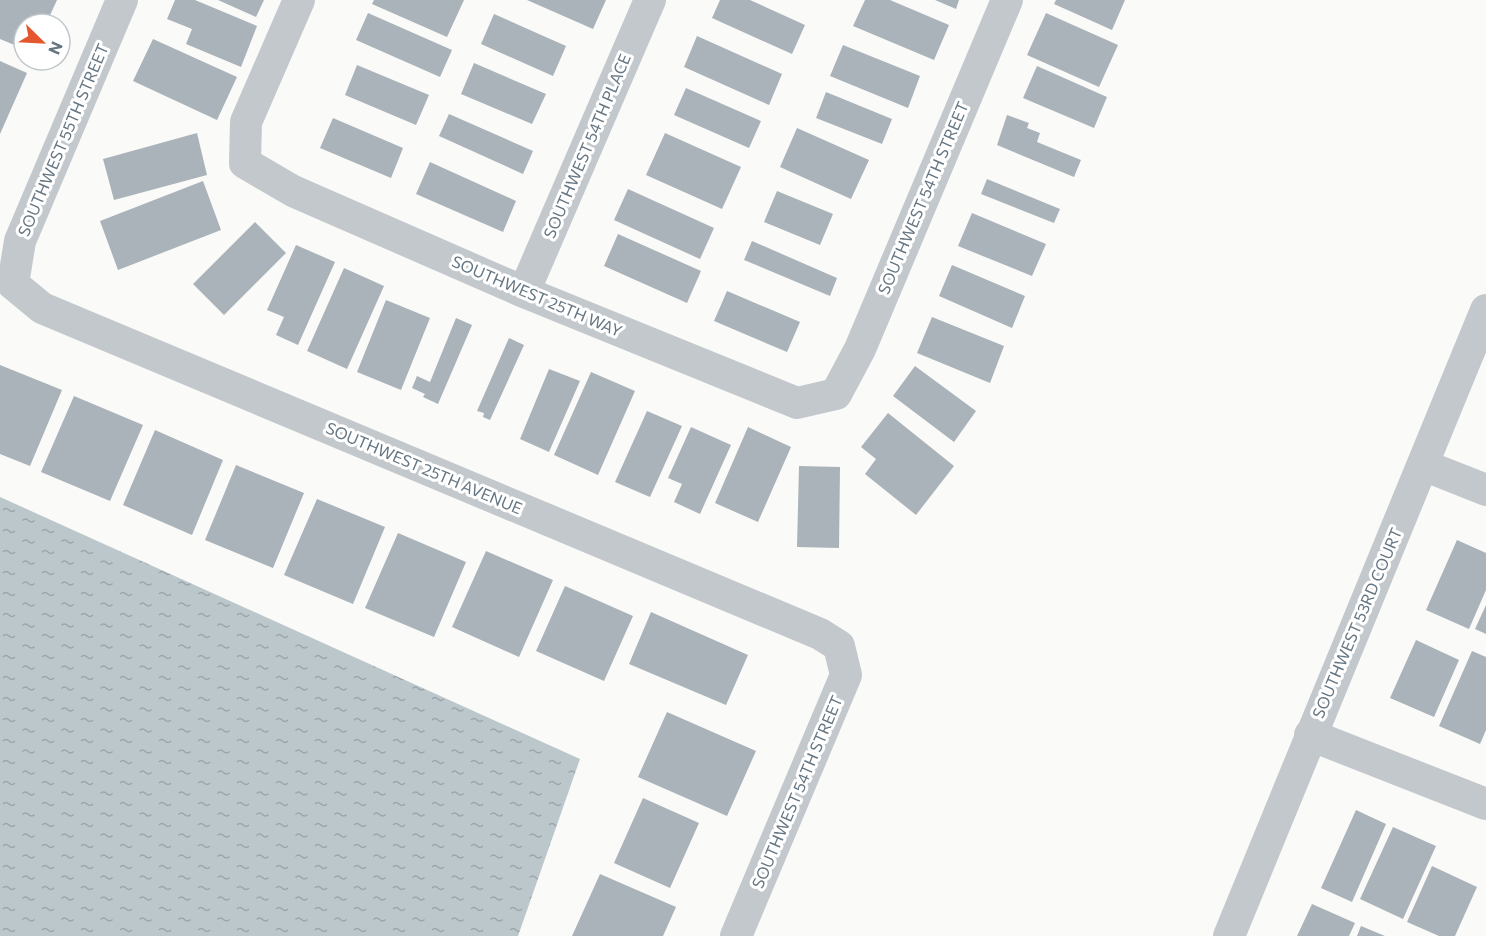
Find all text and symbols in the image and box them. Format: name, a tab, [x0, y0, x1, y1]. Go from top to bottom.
north arrow	[12, 12, 72, 72]
text: N	[45, 39, 67, 58]
street label: SOUTHWEST 55TH STREET	[13, 41, 112, 239]
street label: SOUTHWEST 54TH PLACE	[539, 51, 634, 241]
street label: SOUTHWEST 54TH STREET	[873, 99, 972, 297]
street label: SOUTHWEST 25TH WAY	[449, 251, 626, 340]
street label: SOUTHWEST 25TH AVENUE	[323, 418, 525, 518]
street label: SOUTHWEST 53RD COURT	[1308, 525, 1405, 721]
street label: SOUTHWEST 54TH STREET	[747, 693, 846, 891]

